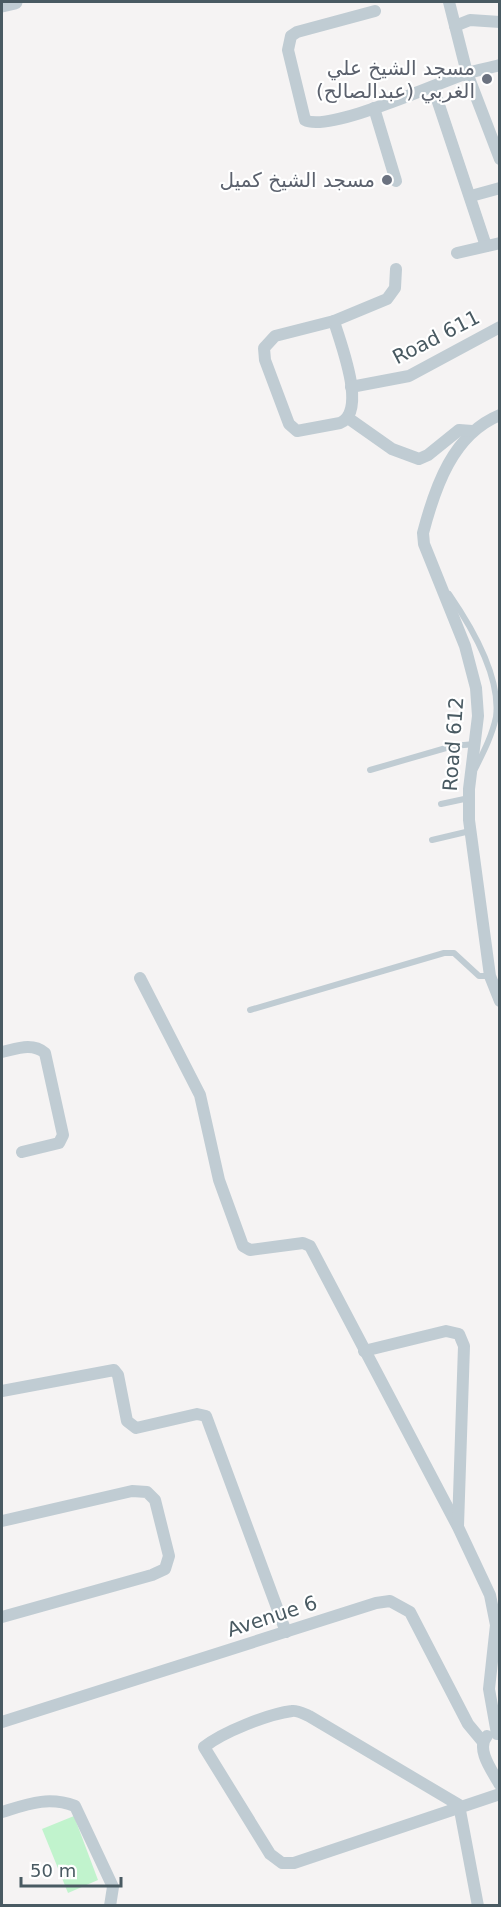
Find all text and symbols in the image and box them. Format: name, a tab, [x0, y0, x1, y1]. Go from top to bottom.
place label: مسجد الشيخ علي الغربي (عبدالصالح)	[316, 56, 475, 104]
marker: مسجد الشيخ علي الغربي (عبدالصالح)	[480, 72, 494, 86]
place label: مسجد الشيخ كميل	[220, 168, 375, 192]
marker: مسجد الشيخ كميل	[380, 173, 394, 187]
street label: Road 611	[388, 305, 484, 369]
street label: Road 612	[438, 696, 468, 792]
street label: Avenue 6	[224, 1590, 320, 1642]
scale bar	[21, 1850, 122, 1888]
text: 50 m	[30, 1860, 76, 1881]

